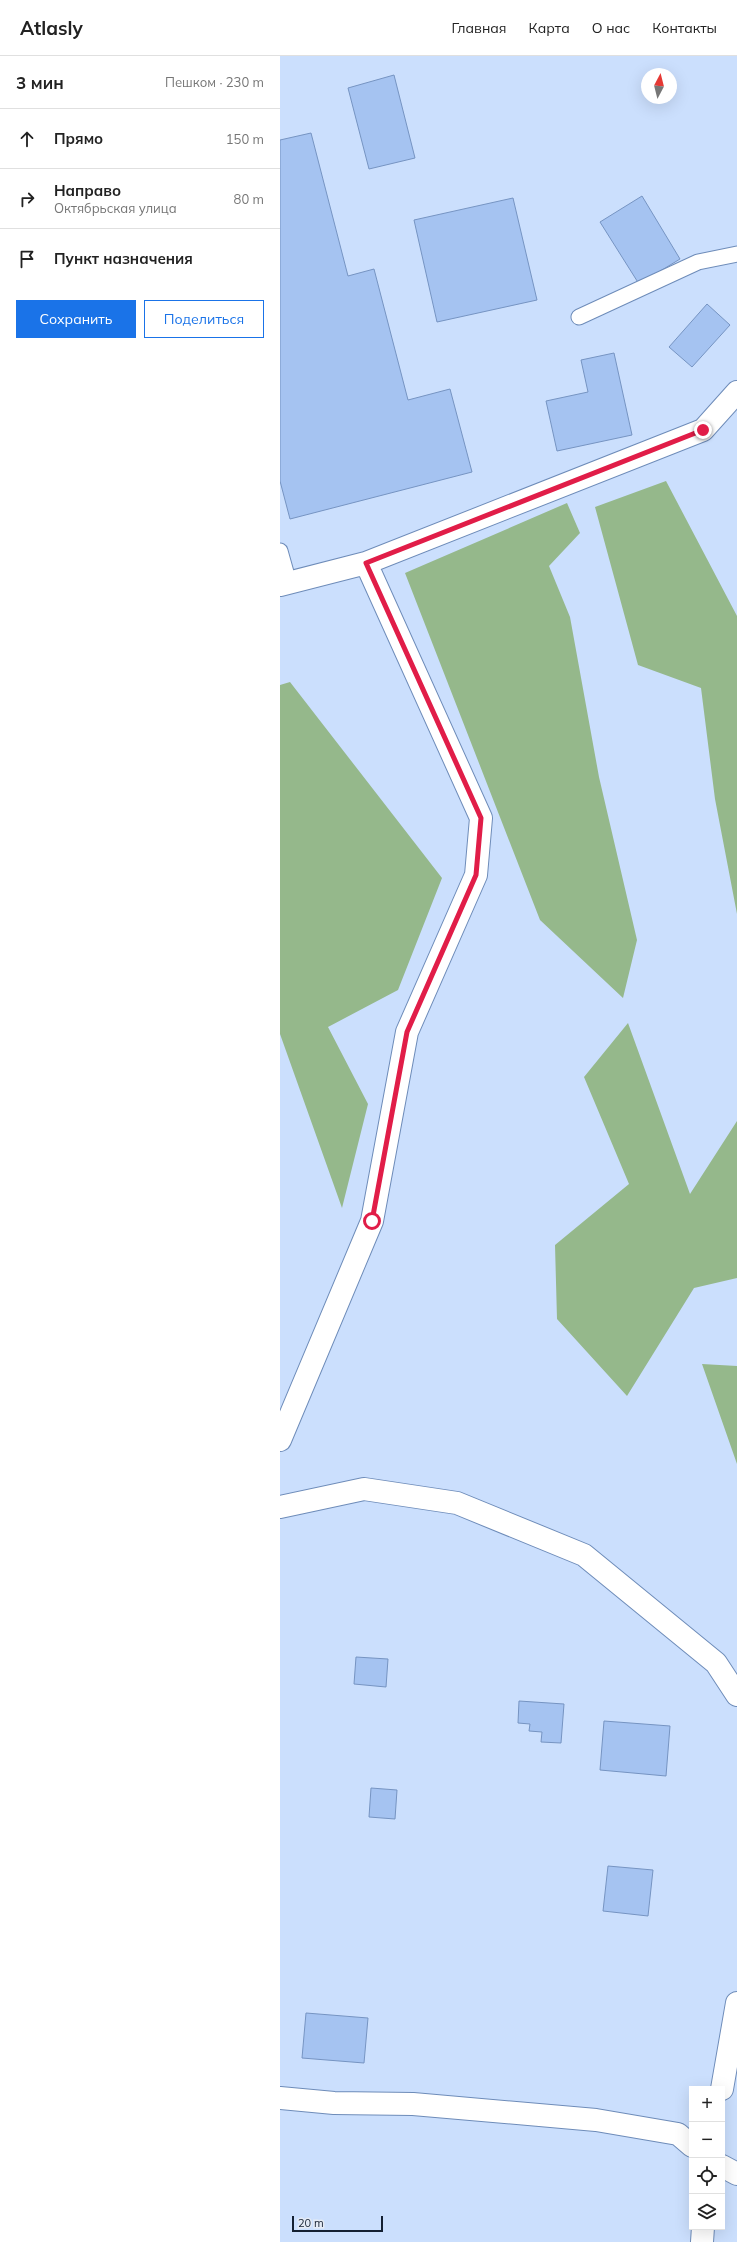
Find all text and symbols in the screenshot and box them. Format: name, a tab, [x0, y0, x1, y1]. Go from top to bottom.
text: Atlasly	[20, 16, 83, 40]
text: Главная	[452, 19, 507, 37]
text: Карта	[529, 19, 570, 37]
text: О нас	[592, 19, 630, 37]
text: Контакты	[652, 19, 717, 37]
north arrow	[641, 68, 677, 104]
text: 3 мин	[16, 72, 64, 93]
text: Пешком · 230 m	[165, 74, 264, 90]
icon: ahead	[16, 128, 38, 150]
text: Прямо	[54, 129, 103, 148]
text: 150 m	[226, 131, 264, 147]
text: Направо	[54, 181, 121, 200]
icon: right	[16, 188, 38, 210]
text: 80 m	[234, 191, 264, 207]
text: Октябрьская улица	[54, 200, 177, 216]
icon: arrive	[16, 248, 38, 270]
text: Пункт назначения	[54, 249, 193, 268]
button: Сохранить	[16, 300, 136, 338]
button: Поделиться	[144, 300, 264, 338]
route end	[694, 421, 712, 439]
route start	[363, 1212, 381, 1230]
map controls	[689, 2086, 725, 2230]
button: +	[689, 2086, 725, 2122]
button: −	[689, 2122, 725, 2158]
button: locate	[689, 2158, 725, 2194]
button: layers	[689, 2194, 725, 2230]
scale bar	[292, 2214, 383, 2233]
text: 20 m	[298, 2216, 324, 2230]

